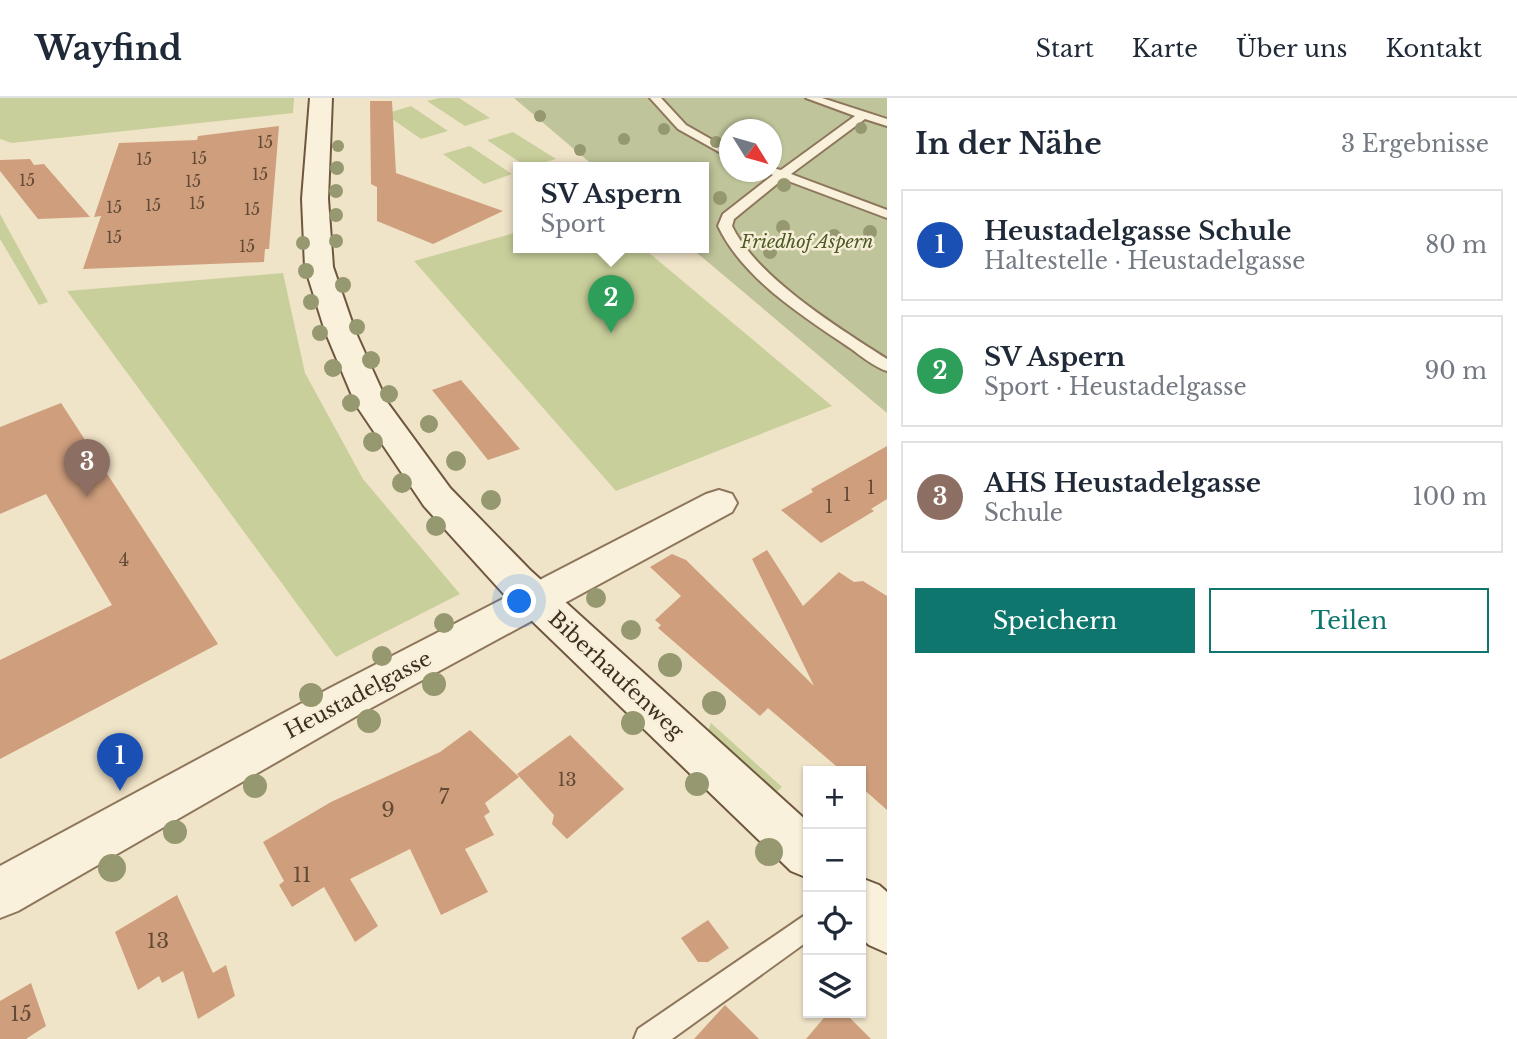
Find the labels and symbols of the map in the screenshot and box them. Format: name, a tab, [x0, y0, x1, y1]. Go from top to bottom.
north arrow	[719, 119, 782, 182]
house number: 15	[257, 132, 273, 152]
house number: 15	[191, 148, 207, 168]
house number: 15	[136, 149, 152, 169]
house number: 15	[252, 164, 268, 184]
house number: 15	[19, 170, 35, 190]
house number: 15	[185, 171, 201, 191]
house number: 15	[189, 193, 205, 213]
house number: 15	[145, 195, 161, 215]
house number: 15	[106, 197, 122, 217]
house number: 15	[244, 199, 260, 219]
house number: 15	[106, 227, 122, 247]
park label: Friedhof Aspern	[740, 231, 873, 253]
house number: 15	[239, 236, 255, 256]
pin: 2	[588, 275, 634, 333]
pin: 3	[64, 439, 110, 497]
house number: 1	[867, 477, 875, 499]
house number: 1	[843, 484, 851, 506]
house number: 1	[825, 496, 833, 518]
house number: 4	[119, 549, 129, 571]
your location	[502, 584, 536, 618]
street label: Biberhaufenweg	[543, 606, 689, 745]
street label: Heustadelgasse	[280, 645, 436, 745]
pin: 1	[97, 733, 143, 791]
house number: 13	[557, 769, 577, 791]
house number: 7	[439, 784, 450, 810]
house number: 9	[381, 797, 395, 823]
house number: 11	[293, 862, 311, 888]
house number: 13	[147, 928, 169, 954]
house number: 15	[10, 1001, 32, 1027]

